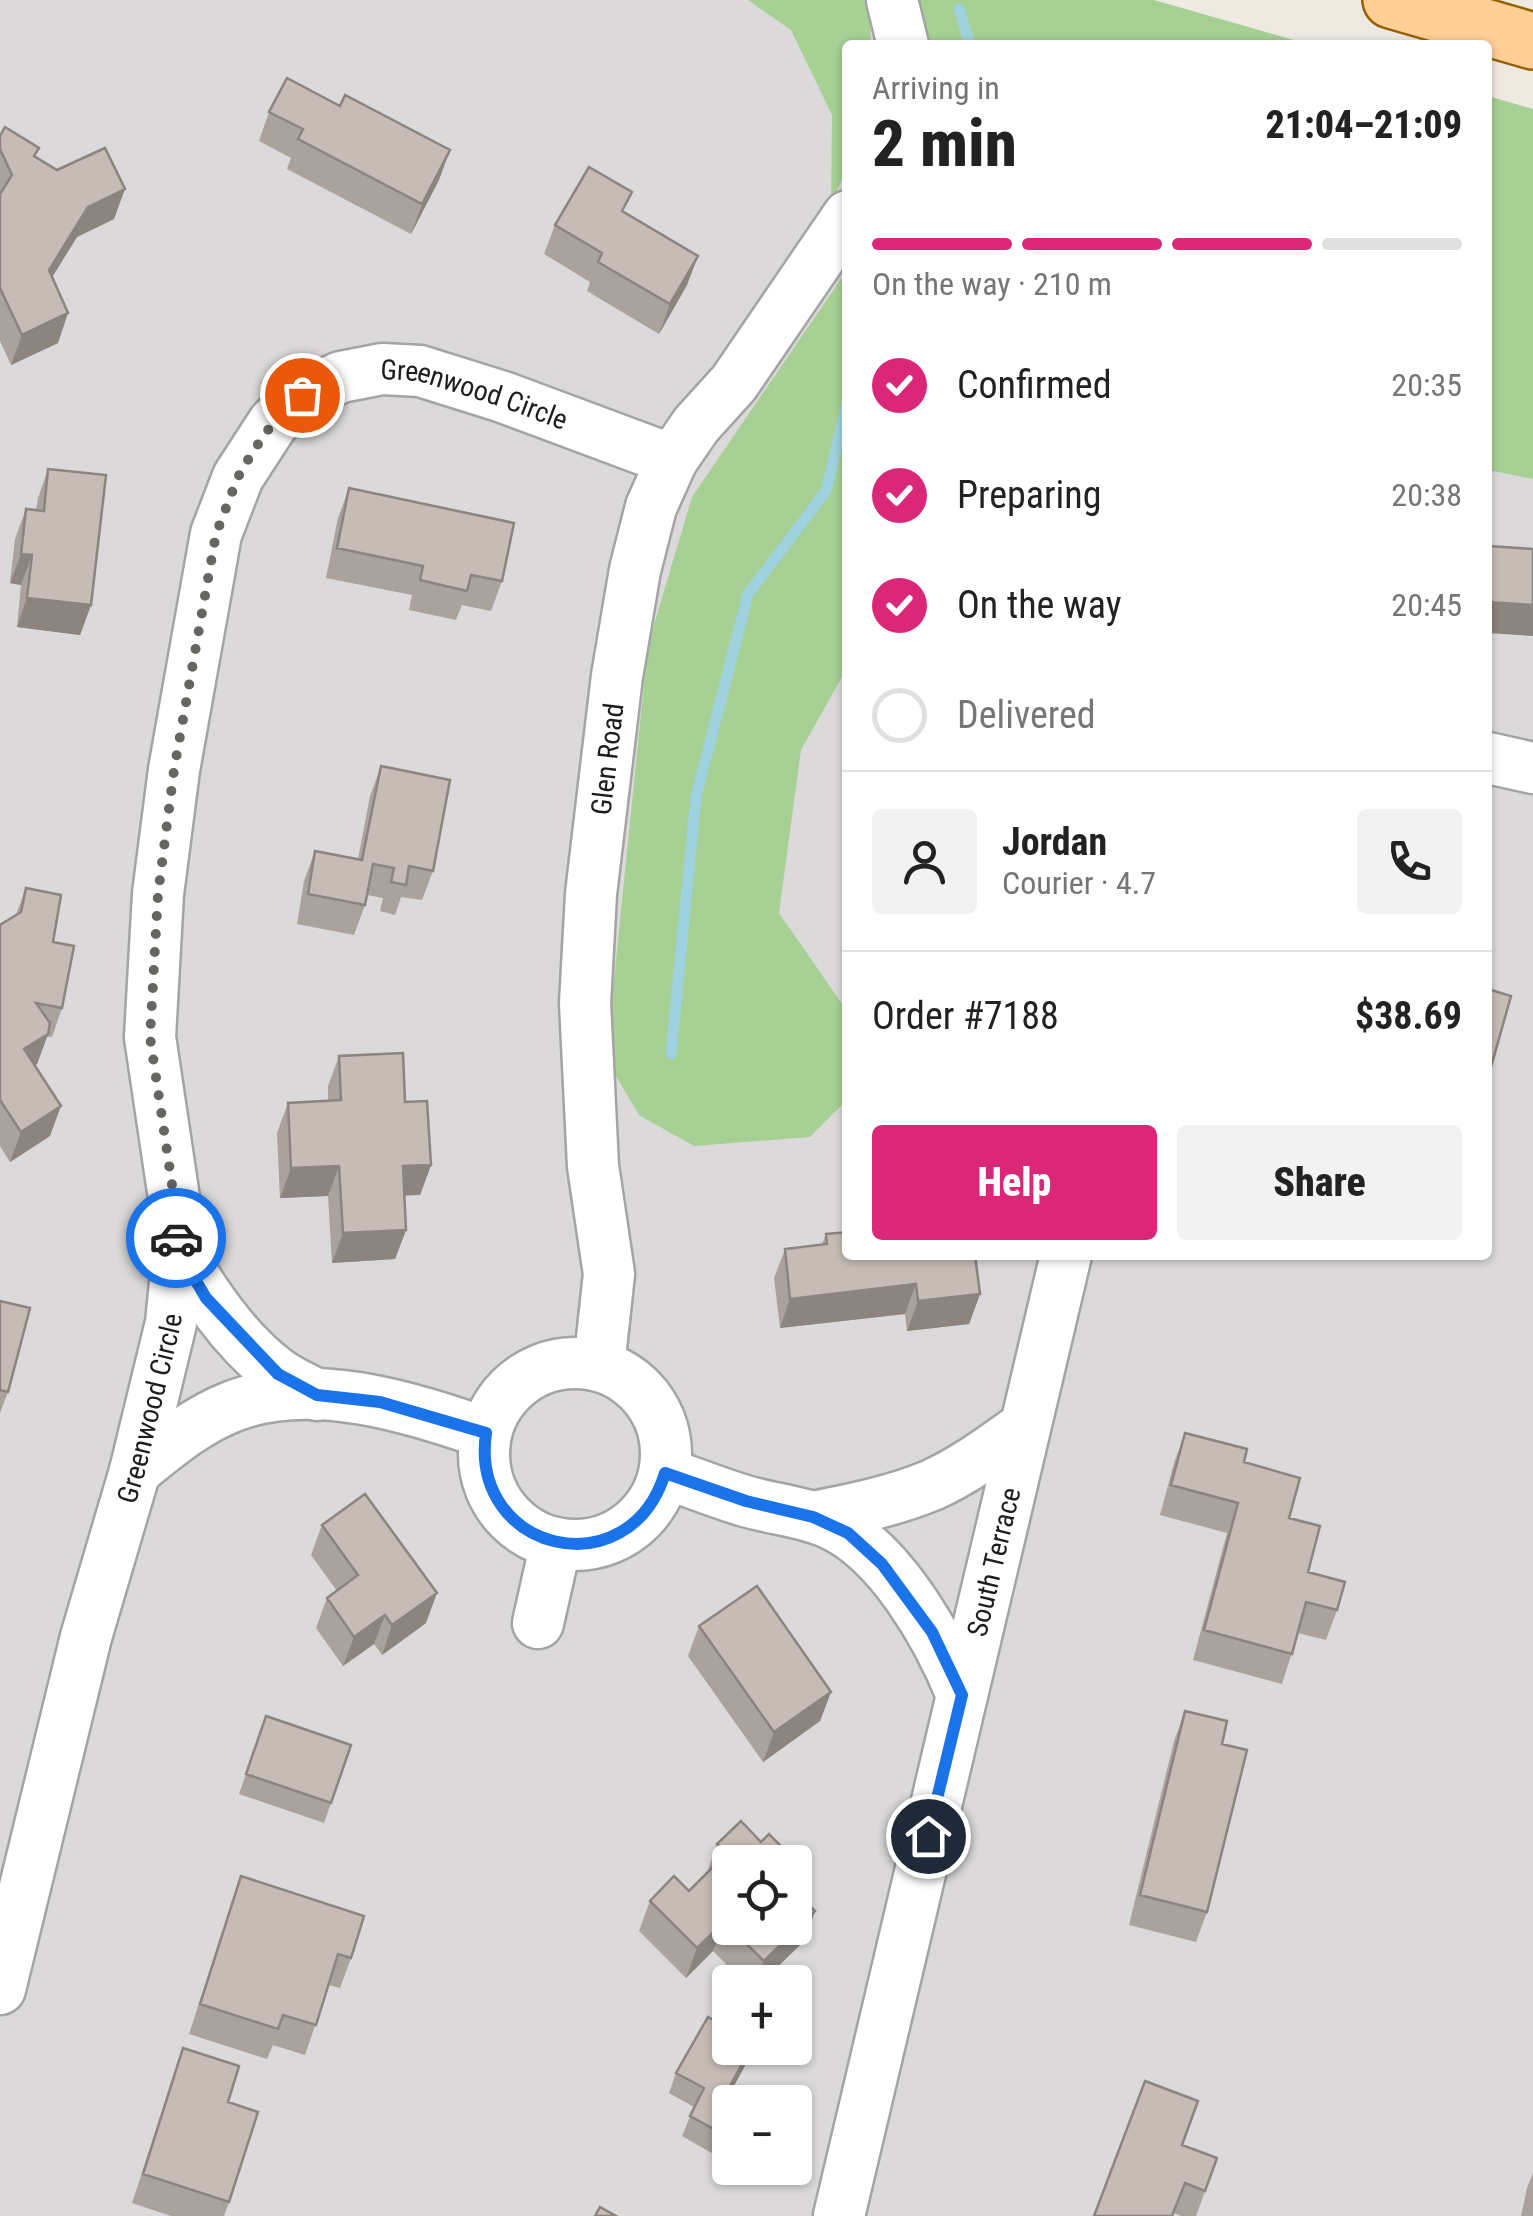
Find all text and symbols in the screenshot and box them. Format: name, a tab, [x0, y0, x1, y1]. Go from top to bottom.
text: Arriving in	[872, 69, 1000, 107]
text: 21:04–21:09	[1265, 103, 1462, 147]
text: 2 min	[872, 106, 1017, 182]
text: On the way · 210 m	[872, 265, 1112, 303]
street label: Greenwood Circle	[380, 352, 572, 436]
pin	[260, 353, 345, 438]
icon: check	[872, 358, 927, 413]
text: Confirmed	[957, 363, 1112, 407]
text: 20:35	[1391, 366, 1462, 404]
icon: bag	[275, 368, 330, 423]
icon: check	[872, 468, 927, 523]
text: Preparing	[957, 473, 1102, 517]
text: 20:38	[1391, 476, 1462, 514]
icon: check	[872, 578, 927, 633]
text: On the way	[957, 583, 1122, 627]
text: 20:45	[1391, 586, 1462, 624]
text: Delivered	[957, 693, 1096, 737]
street label: Glen Road	[584, 701, 630, 817]
button: person	[872, 809, 977, 914]
button: phone	[1357, 809, 1462, 914]
text: Jordan	[1002, 820, 1107, 864]
text: Courier · 4.7	[1002, 864, 1156, 902]
text: Order #7188	[872, 994, 1059, 1038]
text: $38.69	[1355, 994, 1462, 1038]
button: Help	[872, 1125, 1157, 1240]
button: Share	[1177, 1125, 1462, 1240]
courier	[126, 1188, 226, 1288]
icon: car	[149, 1211, 204, 1266]
street label: Greenwood Circle	[110, 1312, 188, 1507]
street label: South Terrace	[960, 1484, 1027, 1640]
pin	[886, 1794, 971, 1879]
icon: home	[901, 1809, 956, 1864]
map controls	[712, 1845, 812, 2185]
button: locate	[712, 1845, 812, 1945]
button: +	[712, 1965, 812, 2065]
button: −	[712, 2085, 812, 2185]

